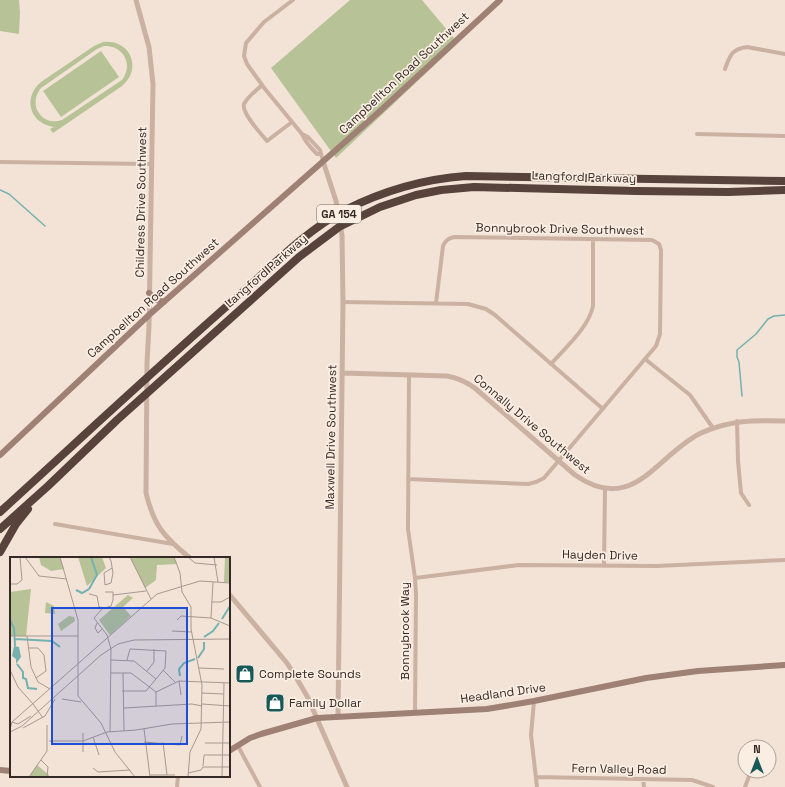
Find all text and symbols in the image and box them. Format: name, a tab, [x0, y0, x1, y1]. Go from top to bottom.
street label: Campbellton Road Southwest	[336, 8, 472, 138]
street label: Childress Drive Southwest	[132, 126, 150, 278]
street label: Langford Parkway	[531, 167, 637, 187]
road number: GA 154	[317, 205, 361, 223]
street label: Bonnybrook Drive Southwest	[475, 220, 645, 238]
street label: Langford Parkway	[221, 231, 311, 311]
street label: Campbellton Road Southwest	[84, 234, 222, 362]
street label: Maxwell Drive Southwest	[322, 364, 340, 510]
street label: Connally Drive Southwest	[470, 370, 594, 478]
street label: Hayden Drive	[562, 546, 638, 564]
inset map	[10, 557, 230, 777]
street label: Bonnybrook Way	[397, 582, 413, 680]
shop icon: Complete Sounds	[234, 663, 256, 685]
place label: Complete Sounds	[259, 666, 361, 682]
street label: Headland Drive	[459, 679, 547, 707]
shop icon: Family Dollar	[264, 692, 286, 714]
place label: Family Dollar	[289, 695, 362, 711]
north arrow	[737, 739, 777, 779]
text: N	[753, 742, 761, 756]
street label: Fern Valley Road	[571, 760, 667, 778]

